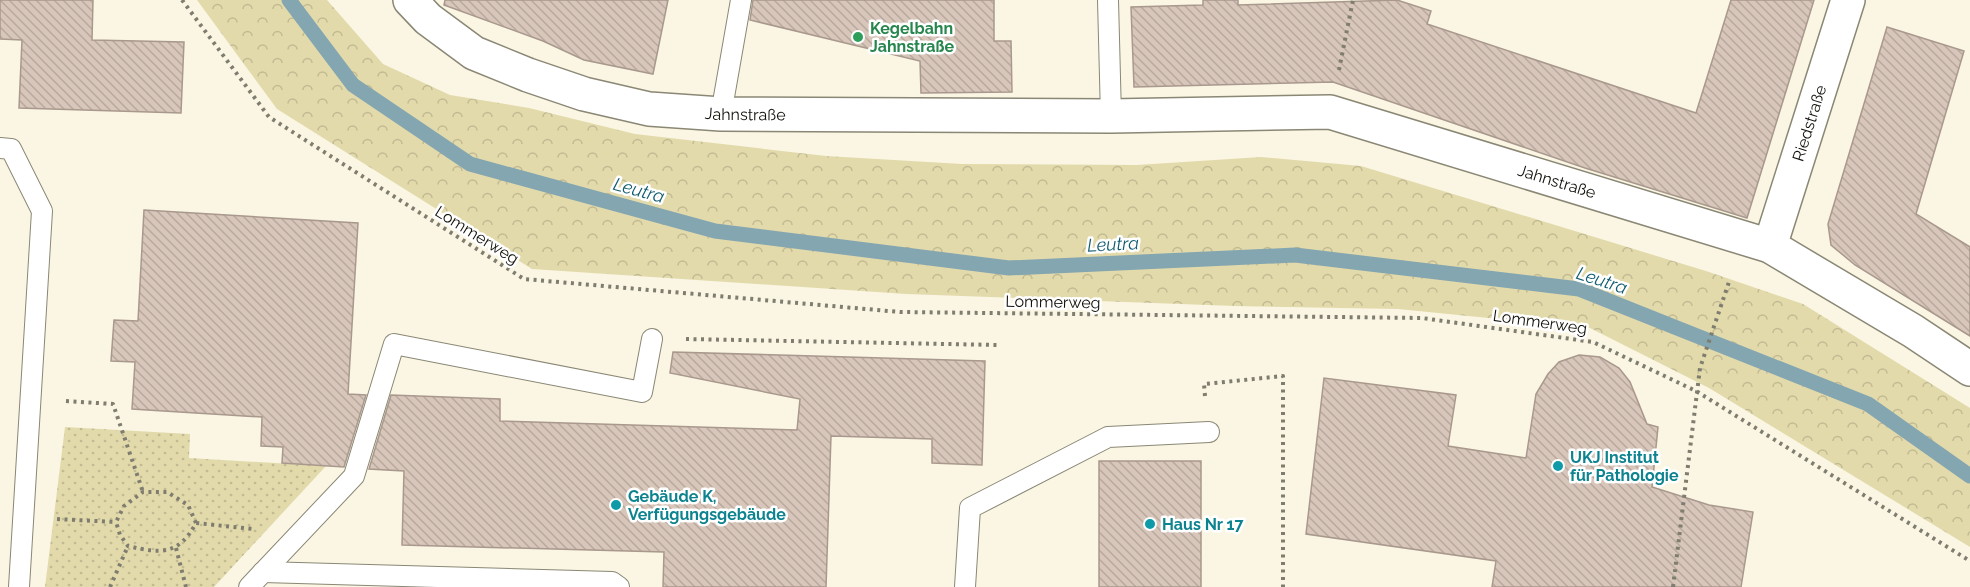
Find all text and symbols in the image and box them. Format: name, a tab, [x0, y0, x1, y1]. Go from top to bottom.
place label: Kegelbahn Jahnstraße	[870, 19, 954, 56]
marker: Kegelbahn Jahnstraße	[851, 30, 865, 44]
street label: Riedstraße	[1788, 83, 1830, 164]
street label: Jahnstraße	[704, 103, 786, 124]
street label: Jahnstraße	[1516, 160, 1598, 202]
water label: Leutra	[611, 173, 667, 207]
street label: Lommerweg	[432, 202, 522, 268]
water label: Leutra	[1087, 232, 1140, 256]
water label: Leutra	[1574, 262, 1630, 298]
street label: Lommerweg	[1005, 292, 1101, 312]
street label: Lommerweg	[1492, 306, 1588, 338]
place label: UKJ Institut für Pathologie	[1570, 448, 1679, 485]
marker: UKJ Institut für Pathologie	[1551, 459, 1565, 473]
place label: Gebäude K, Verfügungsgebäude	[628, 487, 786, 524]
marker: Gebäude K, Verfügungsgebäude	[609, 498, 623, 512]
place label: Haus Nr 17	[1162, 515, 1243, 534]
marker: Haus Nr 17	[1143, 517, 1157, 531]

